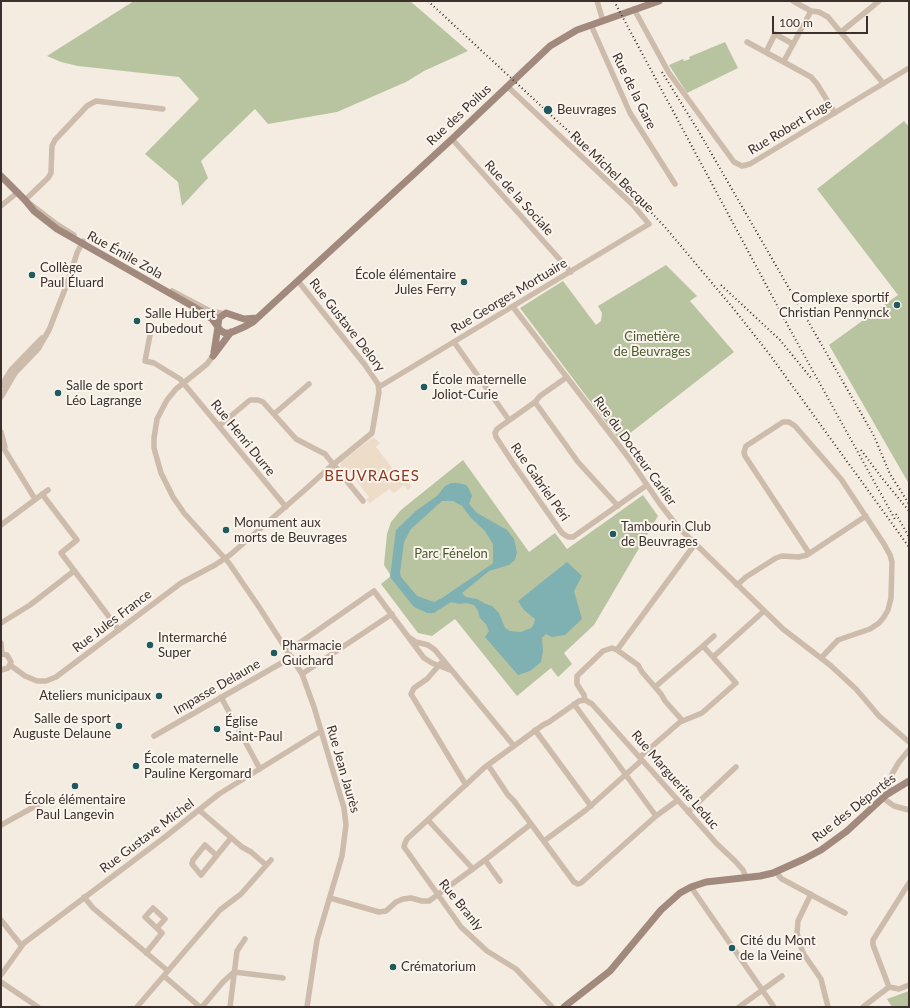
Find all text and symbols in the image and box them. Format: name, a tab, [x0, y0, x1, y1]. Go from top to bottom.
scale bar	[774, 8, 870, 34]
text: 100 m	[779, 15, 813, 30]
street label: Rue de la Gare	[609, 50, 659, 132]
street label: Rue des Poilus	[424, 81, 494, 149]
street label: Rue Robert Fuge	[745, 96, 835, 158]
place label: Beuvrages	[557, 102, 616, 118]
marker: Beuvrages	[542, 104, 554, 116]
street label: Rue Michel Becque	[567, 128, 657, 216]
street label: Rue de la Sociale	[481, 157, 557, 239]
street label: Rue Émile Zola	[84, 228, 166, 282]
street label: Rue Georges Mortuaire	[448, 255, 570, 337]
place label: Collège Paul Éluard	[40, 260, 104, 291]
place label: École élémentaire Jules Ferry	[355, 267, 456, 298]
marker: Collège Paul Éluard	[27, 270, 37, 280]
street label: Rue Gustave Delory	[306, 275, 388, 375]
marker: École élémentaire Jules Ferry	[459, 277, 469, 287]
place label: Complexe sportif Christian Pennynck	[779, 290, 889, 321]
marker: Complexe sportif Christian Pennynck	[892, 300, 902, 310]
place label: Salle Hubert Dubedout	[145, 306, 215, 337]
marker: Salle Hubert Dubedout	[132, 316, 142, 326]
park label: Cimetière de Beuvrages	[614, 329, 690, 360]
place label: École maternelle Joliot-Curie	[432, 372, 526, 403]
place label: Salle de sport Léo Lagrange	[66, 378, 143, 409]
marker: École maternelle Joliot-Curie	[419, 382, 429, 392]
marker: Salle de sport Léo Lagrange	[53, 388, 63, 398]
street label: Rue du Docteur Carlier	[590, 393, 680, 509]
street label: Rue Henri Durre	[208, 397, 278, 479]
street label: Rue Gabriel Péri	[507, 440, 573, 524]
district label: BEUVRAGES	[324, 467, 420, 485]
place label: Monument aux morts de Beuvrages	[234, 515, 347, 546]
place label: Tambourin Club de Beuvrages	[621, 519, 711, 550]
marker: Monument aux morts de Beuvrages	[221, 525, 231, 535]
marker: Tambourin Club de Beuvrages	[608, 529, 618, 539]
park label: Parc Fénelon	[414, 546, 488, 562]
street label: Rue Jules France	[69, 586, 155, 656]
place label: Intermarché Super	[158, 630, 227, 661]
place label: Pharmacie Guichard	[282, 638, 342, 669]
marker: Intermarché Super	[145, 640, 155, 650]
marker: Pharmacie Guichard	[269, 648, 279, 658]
street label: Impasse Delaune	[171, 656, 263, 718]
place label: Ateliers municipaux	[39, 688, 151, 704]
marker: Ateliers municipaux	[154, 691, 164, 701]
place label: Salle de sport Auguste Delaune	[13, 711, 111, 742]
place label: Église Saint-Paul	[225, 714, 283, 745]
marker: Salle de sport Auguste Delaune	[114, 721, 124, 731]
street label: Rue Jean Jaurès	[323, 723, 363, 815]
marker: Église Saint-Paul	[212, 724, 222, 734]
street label: Rue Marguerite Leduc	[628, 727, 722, 833]
place label: École maternelle Pauline Kergomard	[144, 751, 251, 782]
marker: École maternelle Pauline Kergomard	[131, 761, 141, 771]
street label: Rue des Déportés	[809, 771, 899, 845]
marker: École élémentaire Paul Langevin	[70, 781, 80, 791]
place label: École élémentaire Paul Langevin	[24, 792, 126, 823]
street label: Rue Gustave Michel	[97, 796, 197, 876]
street label: Rue Branly	[436, 876, 486, 934]
place label: Cité du Mont de la Veine	[740, 933, 816, 964]
marker: Cité du Mont de la Veine	[727, 943, 737, 953]
place label: Crématorium	[401, 959, 476, 975]
marker: Crématorium	[388, 962, 398, 972]

